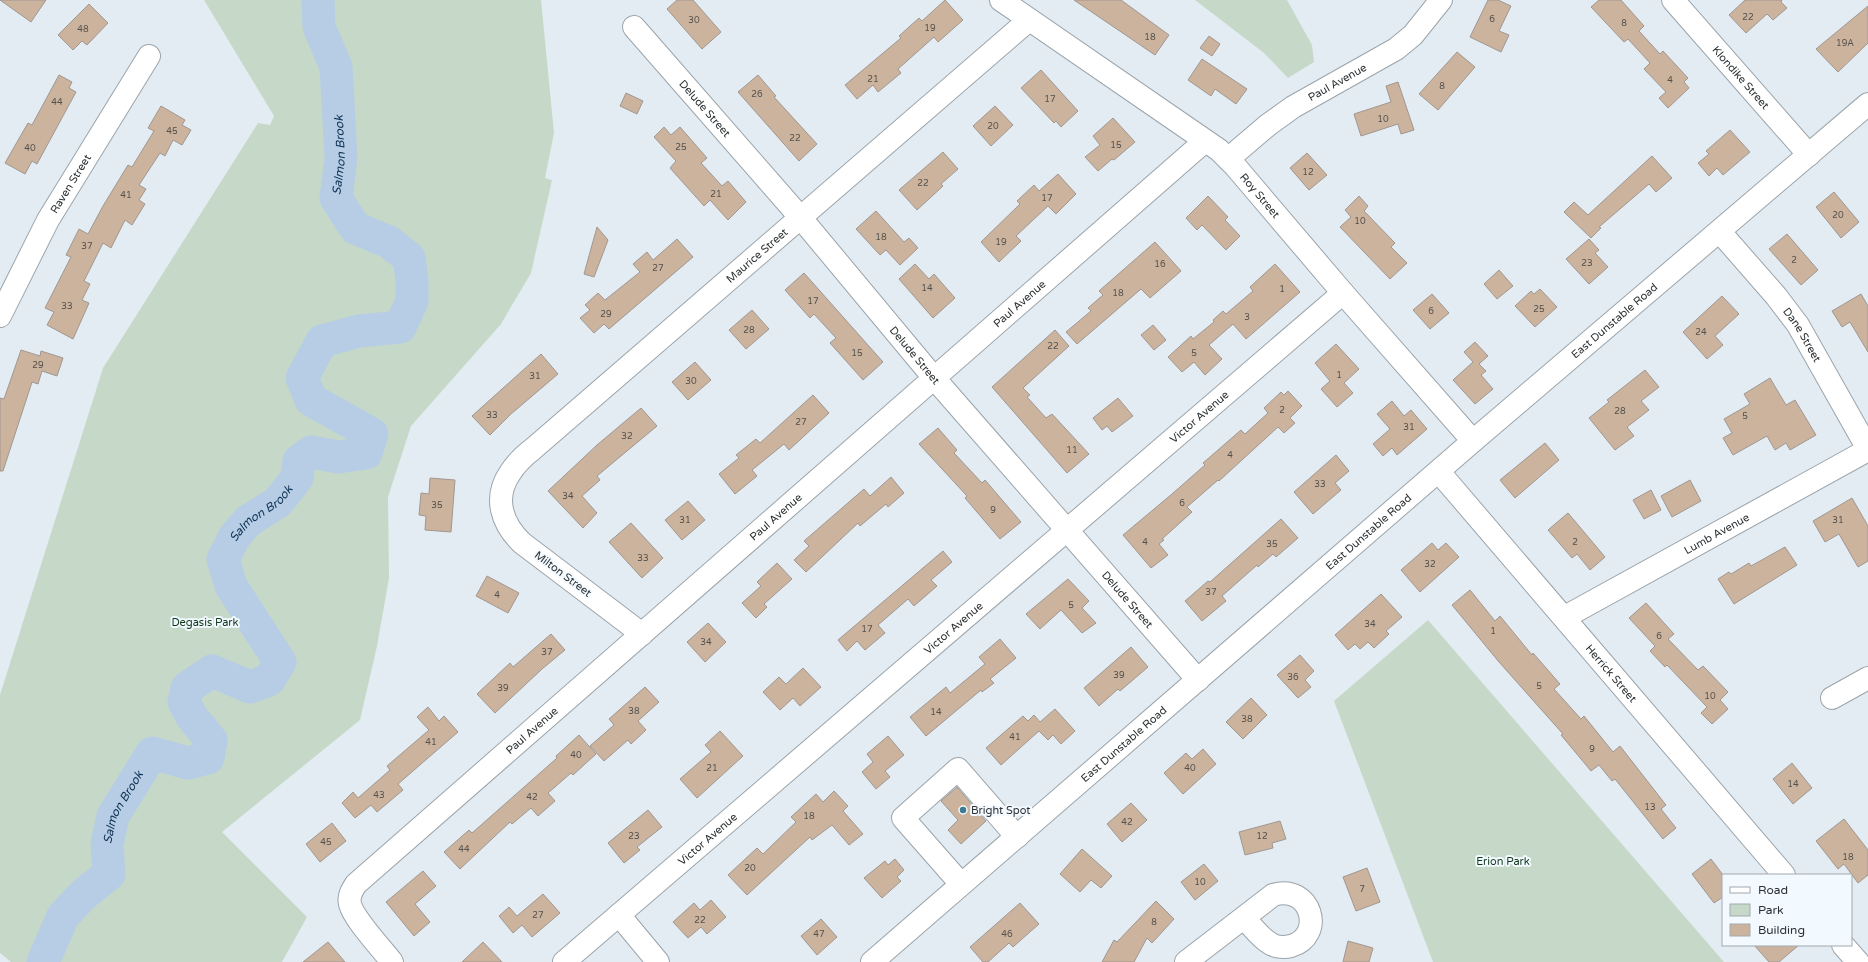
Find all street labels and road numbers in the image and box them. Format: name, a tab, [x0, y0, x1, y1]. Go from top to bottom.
street label: Klondike Street	[1710, 43, 1772, 112]
street label: Paul Avenue	[1306, 61, 1369, 104]
street label: Delude Street	[677, 77, 733, 139]
street label: Raven Street	[47, 152, 93, 216]
street label: Roy Street	[1237, 170, 1283, 221]
street label: Maurice Street	[724, 225, 790, 285]
street label: Paul Avenue	[991, 277, 1048, 330]
street label: East Dunstable Road	[1568, 280, 1660, 361]
street label: Dane Street	[1781, 305, 1824, 364]
street label: Delude Street	[887, 324, 943, 387]
street label: Victor Avenue	[1167, 388, 1231, 446]
street label: Paul Avenue	[747, 491, 804, 543]
street label: East Dunstable Road	[1323, 491, 1414, 572]
street label: Lumb Avenue	[1682, 510, 1751, 557]
street label: Milton Street	[532, 548, 594, 600]
street label: Delude Street	[1099, 568, 1156, 631]
street label: Victor Avenue	[921, 599, 985, 657]
street label: Herrick Street	[1583, 642, 1640, 705]
street label: East Dunstable Road	[1078, 703, 1169, 785]
street label: Paul Avenue	[503, 704, 560, 757]
street label: Victor Avenue	[675, 810, 739, 868]

